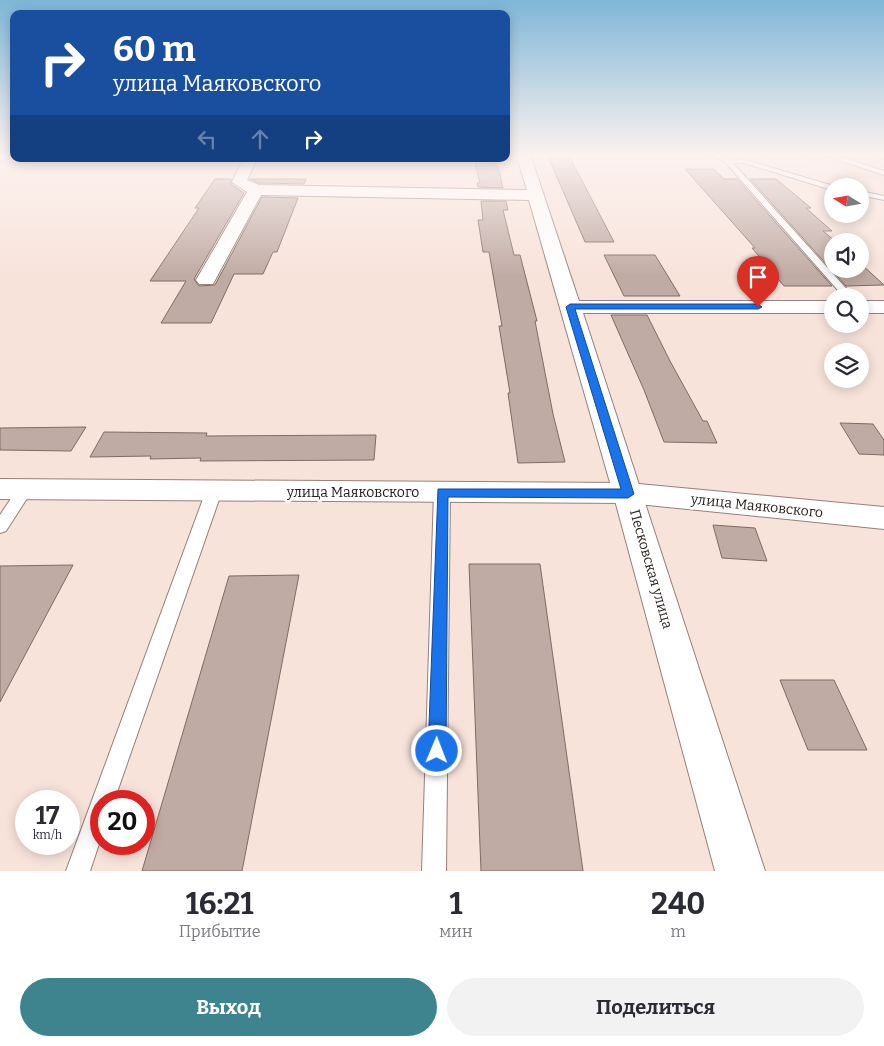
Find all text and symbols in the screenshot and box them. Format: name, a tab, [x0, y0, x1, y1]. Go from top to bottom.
text: 60 m	[113, 28, 196, 70]
icon: right	[30, 30, 95, 95]
text: улица Маяковского	[113, 70, 321, 97]
icon: left	[193, 125, 221, 153]
icon: ahead	[246, 125, 274, 153]
icon: right	[299, 125, 327, 153]
north arrow	[824, 178, 869, 222]
map controls	[824, 178, 869, 388]
button: sound	[824, 233, 869, 278]
pin	[737, 256, 779, 307]
icon: arrive	[744, 263, 772, 291]
button: search	[824, 288, 869, 333]
button: layers	[824, 343, 869, 388]
street label: улица Маяковского	[286, 484, 419, 501]
street label: улица Маяковского	[689, 491, 824, 521]
street label: Песковская улица	[626, 507, 676, 631]
position arrow	[410, 724, 462, 776]
speed limit sign: 20	[90, 790, 155, 855]
text: 17	[35, 801, 60, 831]
text: km/h	[33, 828, 62, 842]
text: 16:21	[186, 886, 253, 922]
text: 1	[449, 886, 462, 922]
text: 240	[651, 886, 705, 922]
text: Прибытие	[179, 922, 261, 941]
text: мин	[439, 922, 472, 941]
text: m	[671, 922, 686, 941]
button: Выход	[20, 978, 437, 1036]
button: Поделиться	[447, 978, 864, 1036]

